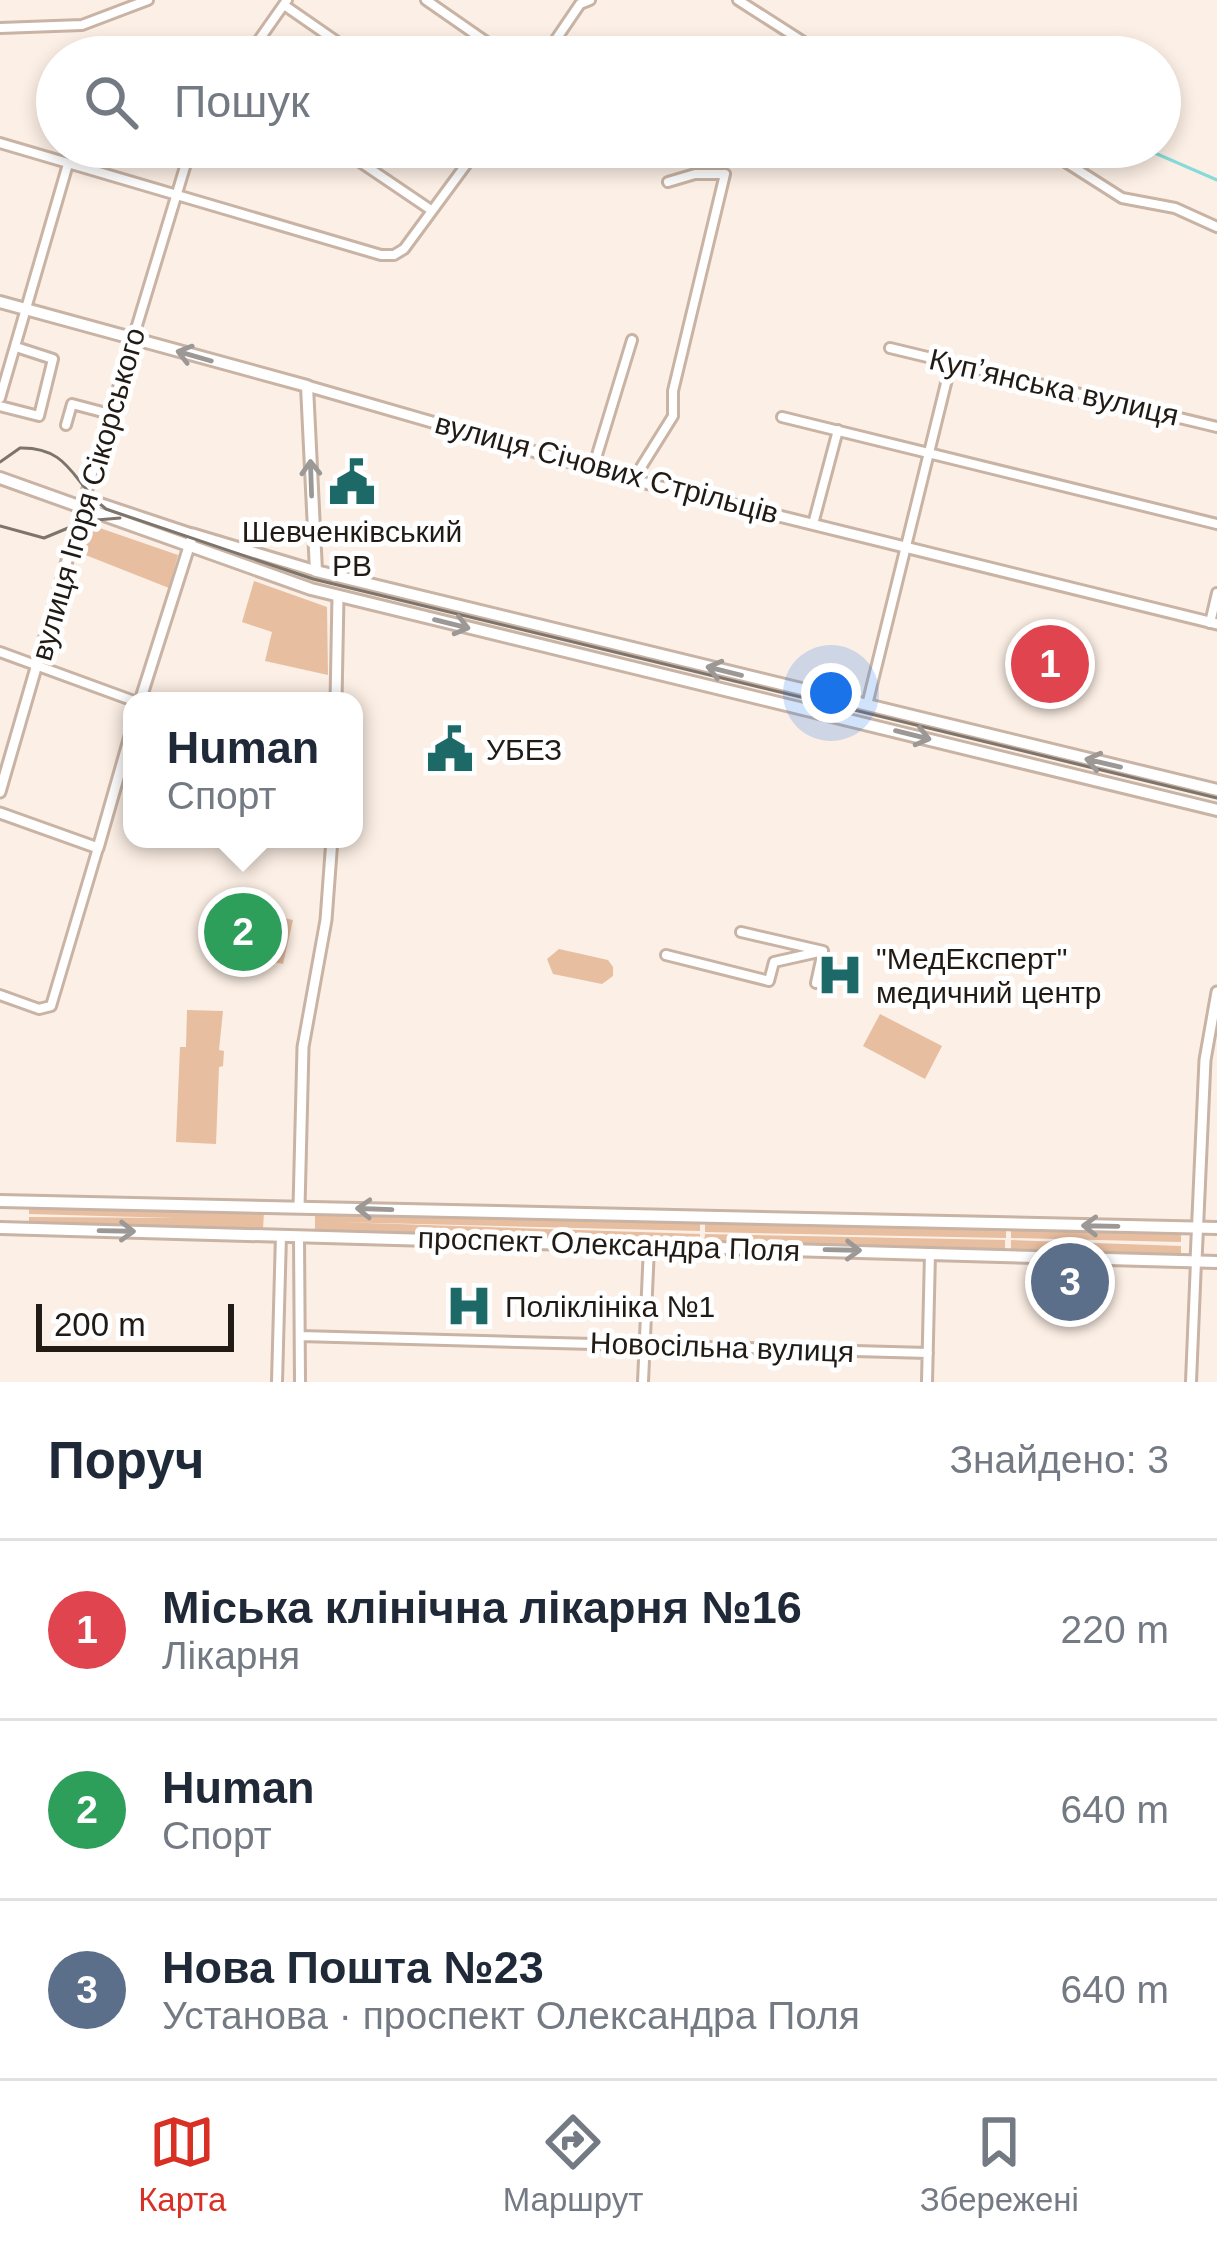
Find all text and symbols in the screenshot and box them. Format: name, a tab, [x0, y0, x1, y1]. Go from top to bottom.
search box	[36, 36, 1181, 168]
icon: search	[78, 69, 144, 135]
text: Пошук	[174, 76, 310, 127]
street label: вулиця Ігоря Сікорського	[25, 324, 151, 664]
street label: Купʼянська вулиця	[926, 342, 1182, 432]
one-way arrow	[176, 344, 214, 366]
street label: вулиця Січових Стрільців	[432, 406, 782, 530]
public building icon: Шевченківський РВ	[327, 457, 377, 507]
one-way arrow	[299, 459, 322, 498]
place label: Шевченківський РВ	[242, 515, 462, 582]
one-way arrow	[432, 614, 470, 636]
pin: 1	[1011, 619, 1089, 709]
one-way arrow	[706, 659, 744, 681]
your location	[801, 663, 861, 723]
popup	[123, 692, 363, 848]
text: Human	[167, 722, 319, 773]
public building icon: УБЕЗ	[425, 724, 475, 774]
one-way arrow	[893, 725, 931, 747]
place label: УБЕЗ	[486, 733, 562, 766]
one-way arrow	[1085, 750, 1123, 773]
text: Спорт	[167, 774, 276, 817]
pin: 2	[204, 887, 282, 977]
place label: "МедЕксперт" медичний центр	[876, 942, 1101, 1009]
hospital icon: "МедЕксперт" медичний центр	[815, 950, 865, 1000]
one-way arrow	[355, 1198, 394, 1221]
one-way arrow	[1081, 1215, 1120, 1237]
one-way arrow	[97, 1219, 136, 1242]
street label: проспект Олександра Поля	[417, 1221, 801, 1267]
pin: 3	[1031, 1237, 1109, 1327]
one-way arrow	[823, 1239, 862, 1262]
hospital icon: Поліклініка №1	[444, 1281, 494, 1331]
place label: Поліклініка №1	[505, 1290, 715, 1323]
scale bar	[36, 1298, 234, 1351]
text: 200 m	[54, 1306, 146, 1343]
street label: Новосільна вулиця	[589, 1326, 855, 1368]
text: Поруч	[48, 1432, 204, 1489]
text: Знайдено: 3	[949, 1438, 1169, 1481]
text: Міська клінічна лікарня №16	[162, 1582, 802, 1633]
text: 1	[76, 1608, 98, 1651]
text: 220 m	[1061, 1608, 1169, 1651]
text: Лікарня	[162, 1634, 300, 1677]
text: Human	[162, 1762, 315, 1813]
text: 2	[76, 1788, 98, 1831]
text: 640 m	[1061, 1788, 1169, 1831]
text: Спорт	[162, 1814, 272, 1857]
text: Нова Пошта №23	[162, 1942, 544, 1993]
text: 3	[76, 1968, 98, 2011]
text: 640 m	[1061, 1968, 1169, 2011]
text: Установа · проспект Олександра Поля	[162, 1994, 860, 2037]
tab: Карта	[138, 2109, 226, 2219]
tab: Маршрут	[503, 2109, 643, 2219]
tab: Збережені	[920, 2109, 1079, 2219]

